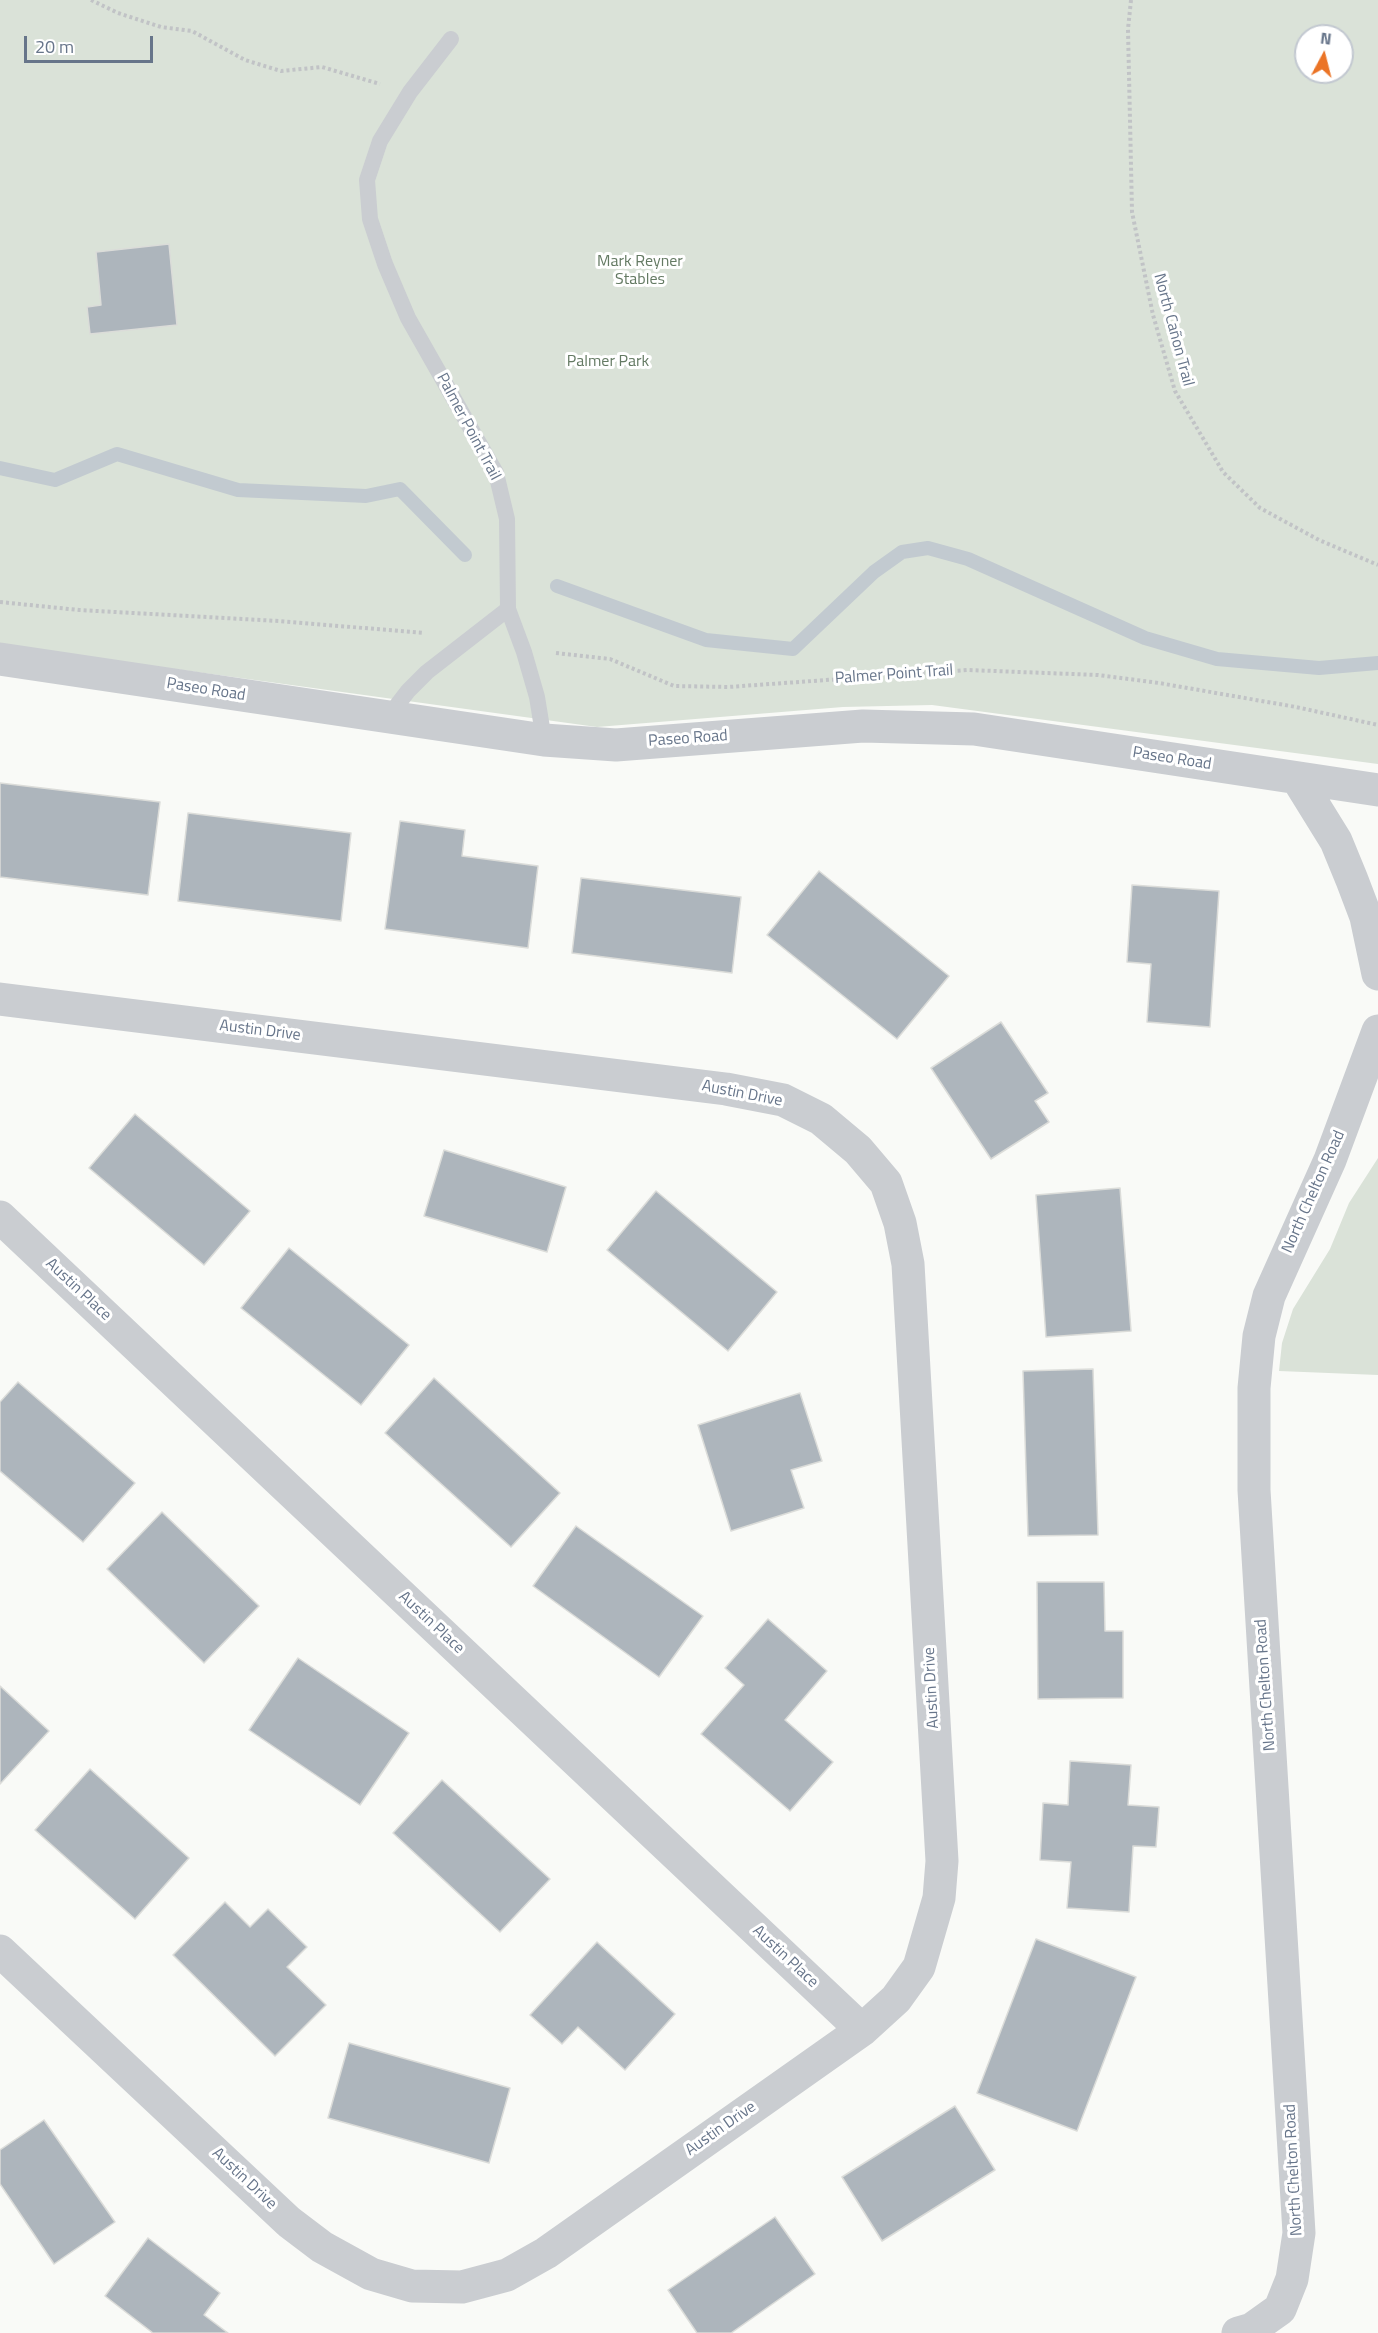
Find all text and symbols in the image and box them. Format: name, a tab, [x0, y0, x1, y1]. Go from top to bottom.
scale bar	[27, 24, 156, 62]
north arrow	[1294, 24, 1354, 84]
text: N	[1319, 26, 1333, 51]
text: 20 m	[35, 33, 74, 60]
park label: Mark Reyner Stables	[597, 252, 683, 290]
street label: North Cañon Trail	[1149, 271, 1197, 389]
park label: Palmer Park	[567, 352, 649, 372]
street label: Palmer Point Trail	[432, 370, 504, 484]
street label: Palmer Point Trail	[834, 661, 954, 689]
street label: Paseo Road	[165, 674, 247, 706]
street label: Paseo Road	[648, 727, 728, 751]
street label: Paseo Road	[1131, 743, 1213, 775]
street label: Austin Drive	[218, 1016, 302, 1046]
street label: Austin Drive	[700, 1077, 784, 1111]
street label: North Chelton Road	[1278, 1128, 1350, 1256]
street label: Austin Place	[41, 1255, 115, 1325]
street label: Austin Place	[394, 1588, 468, 1658]
street label: North Chelton Road	[1252, 1618, 1280, 1752]
street label: Austin Drive	[920, 1647, 944, 1729]
street label: Austin Place	[748, 1922, 822, 1992]
street label: Austin Drive	[682, 2098, 760, 2160]
street label: North Chelton Road	[1281, 2103, 1307, 2237]
street label: Austin Drive	[208, 2144, 280, 2214]

